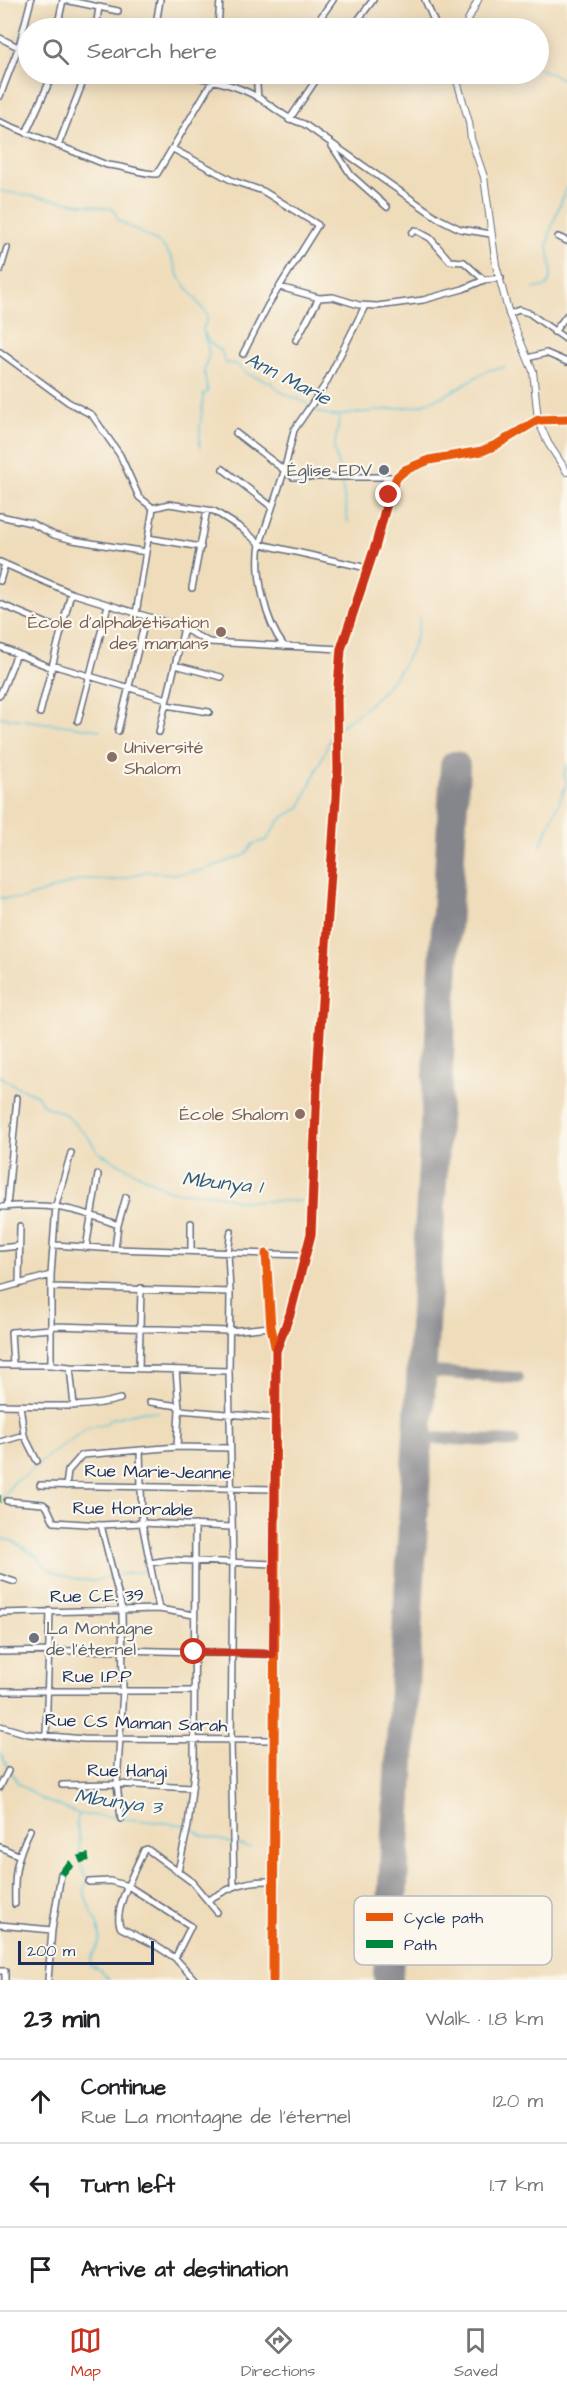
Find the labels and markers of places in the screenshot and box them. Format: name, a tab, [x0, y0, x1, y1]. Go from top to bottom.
place label: Église EDV	[287, 458, 372, 484]
marker: Église EDV	[377, 463, 391, 477]
place label: École d'alphabétisation des mamans	[28, 610, 209, 656]
marker: École d'alphabétisation des mamans	[214, 625, 228, 639]
place label: Université Shalom	[124, 735, 204, 781]
marker: Université Shalom	[105, 750, 119, 764]
place label: École Shalom	[179, 1102, 288, 1127]
marker: École Shalom	[293, 1107, 307, 1121]
place label: La Montagne de l'éternel	[46, 1616, 154, 1662]
marker: La Montagne de l'éternel	[27, 1631, 41, 1645]

